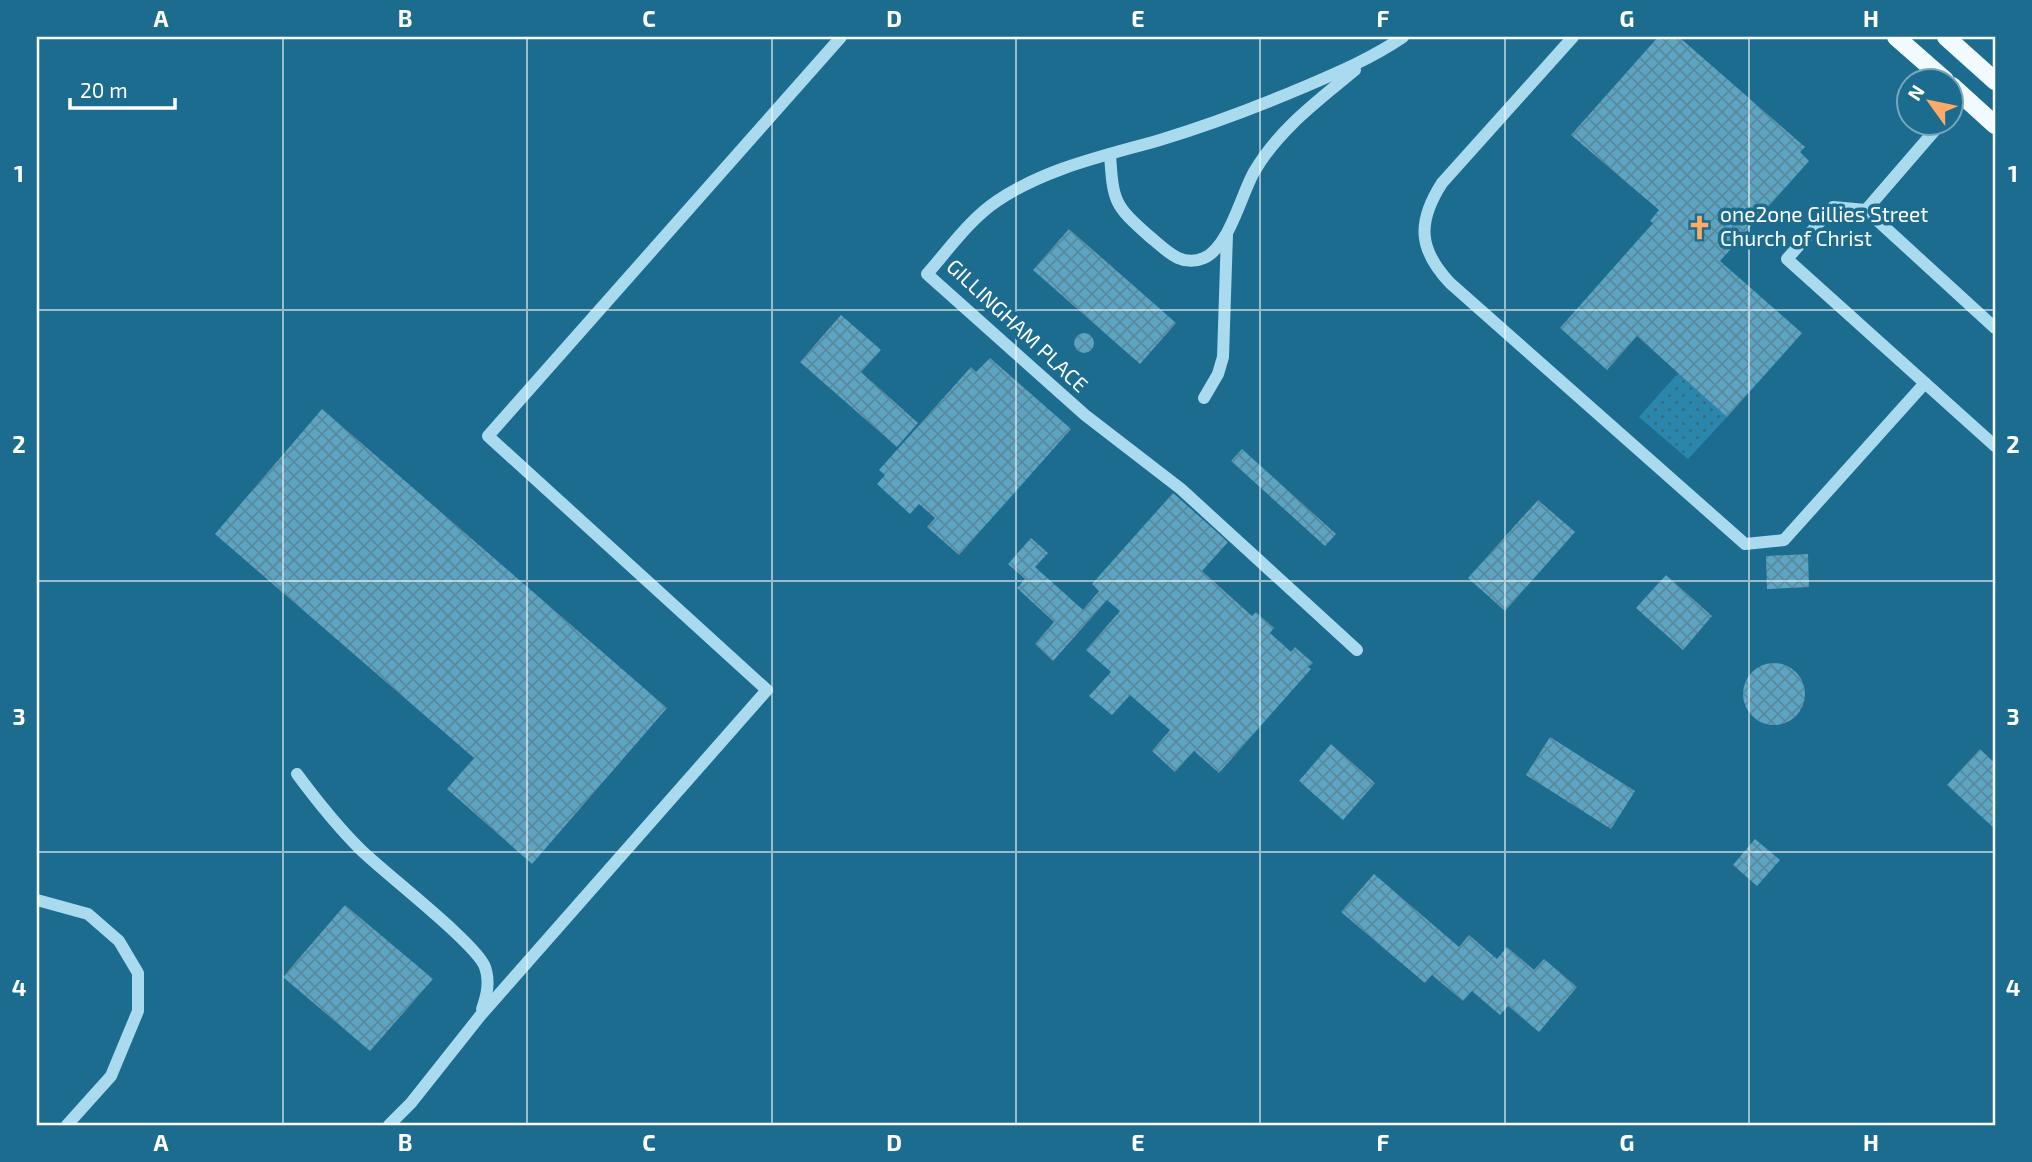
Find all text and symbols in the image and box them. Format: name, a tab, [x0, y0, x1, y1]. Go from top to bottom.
text: A	[153, 4, 169, 32]
text: B	[398, 4, 412, 32]
text: C	[642, 4, 656, 32]
text: D	[886, 4, 902, 32]
text: E	[1131, 4, 1145, 32]
text: F	[1377, 4, 1390, 32]
text: G	[1620, 4, 1634, 32]
text: H	[1863, 4, 1879, 32]
scale bar	[70, 66, 175, 110]
north arrow	[1896, 66, 1966, 136]
text: 20 m	[80, 77, 128, 102]
text: N	[1902, 80, 1929, 104]
text: 1	[14, 159, 24, 187]
text: 1	[2008, 159, 2018, 187]
place label: one2one Gillies Street Church of Christ	[1720, 201, 1928, 250]
church icon: one2one Gillies Street Church of Christ	[1686, 213, 1714, 241]
street label: GILLINGHAM PLACE	[942, 253, 1094, 397]
text: 2	[12, 430, 26, 458]
text: 2	[2006, 430, 2020, 458]
text: 3	[12, 702, 26, 730]
text: 3	[2006, 702, 2020, 730]
text: 4	[12, 973, 26, 1001]
text: 4	[2006, 973, 2020, 1001]
text: A	[153, 1128, 169, 1156]
text: B	[398, 1128, 412, 1156]
text: C	[642, 1128, 656, 1156]
text: D	[886, 1128, 902, 1156]
text: E	[1131, 1128, 1145, 1156]
text: F	[1377, 1128, 1390, 1156]
text: G	[1620, 1128, 1634, 1156]
text: H	[1863, 1128, 1879, 1156]

